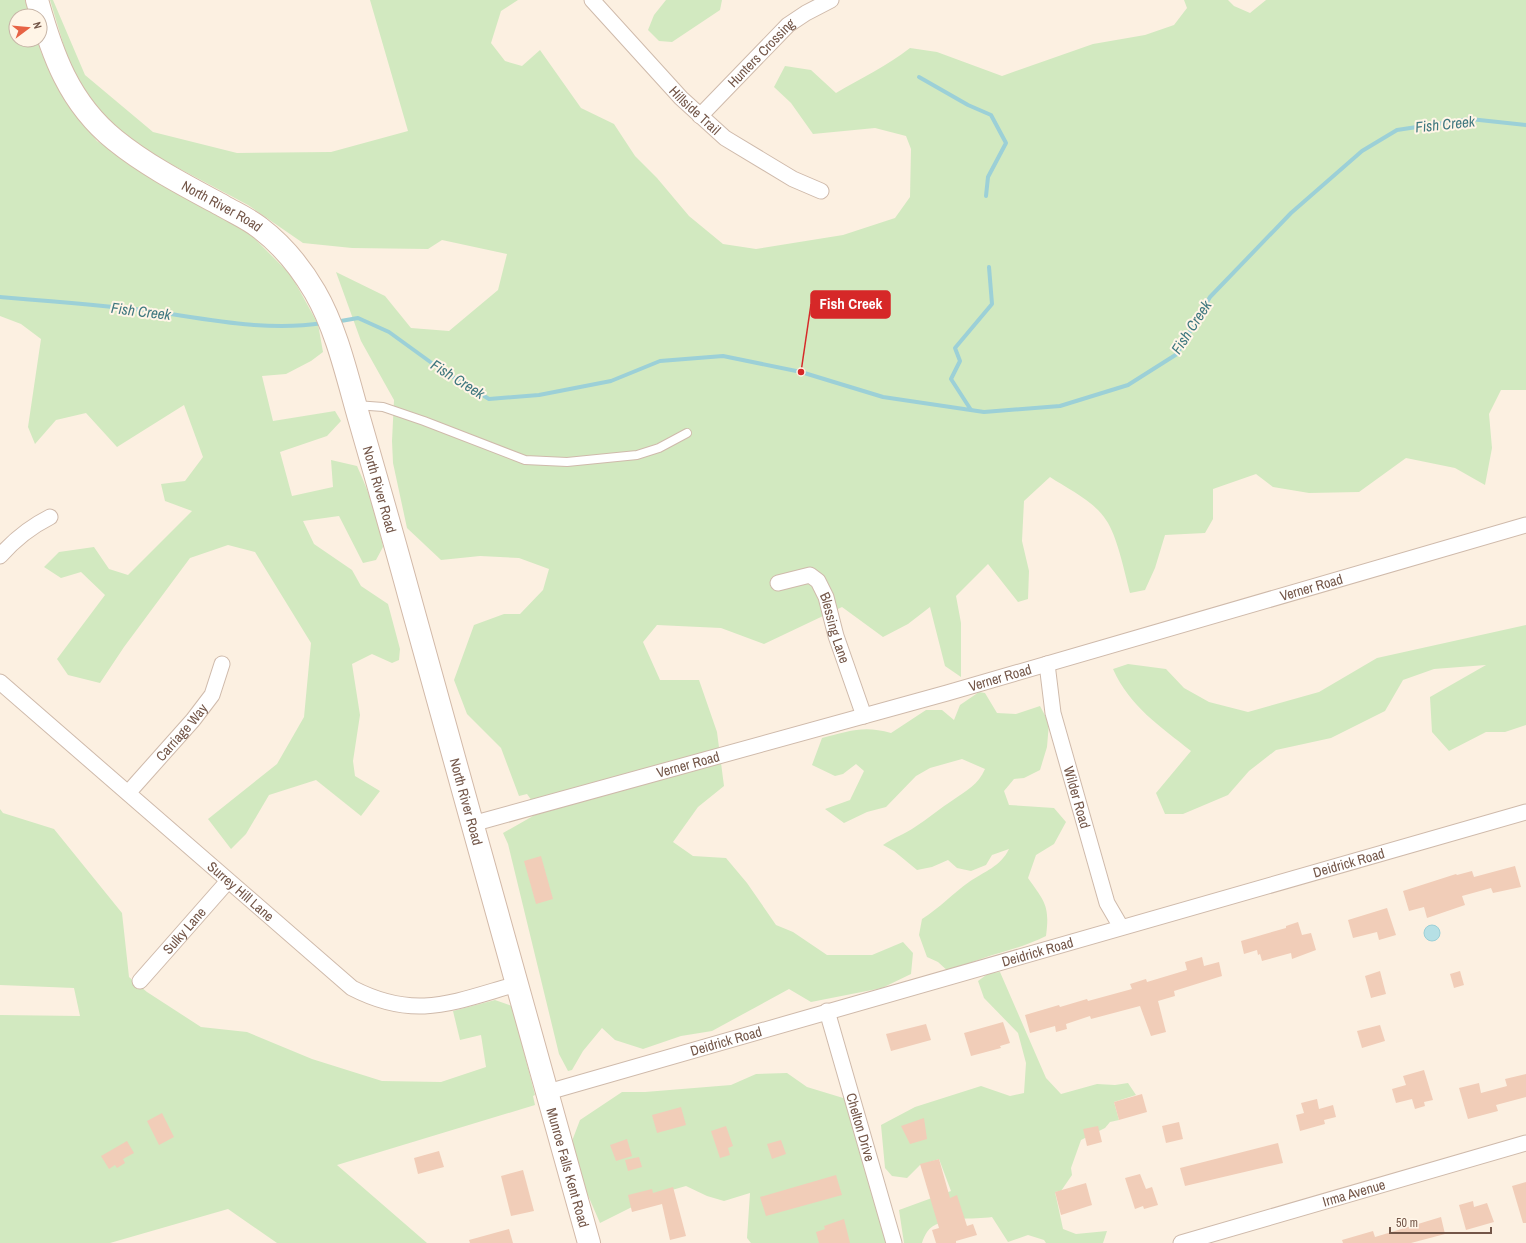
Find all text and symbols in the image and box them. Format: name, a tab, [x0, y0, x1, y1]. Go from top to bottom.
north arrow	[8, 8, 48, 48]
street label: Hunters Crossing	[724, 14, 799, 91]
text: N	[30, 20, 45, 30]
street label: Hillside Trail	[665, 82, 724, 139]
water label: Fish Creek	[1414, 110, 1477, 138]
street label: North River Road	[179, 176, 266, 236]
callout: Fish Creek	[811, 291, 890, 318]
text: Fish Creek	[820, 293, 883, 314]
water label: Fish Creek	[1166, 295, 1217, 358]
water label: Fish Creek	[110, 297, 173, 325]
water label: Fish Creek	[427, 354, 490, 404]
street label: North River Road	[359, 444, 400, 535]
street label: Verner Road	[1278, 570, 1345, 605]
street label: Blessing Lane	[816, 589, 854, 666]
street label: Verner Road	[967, 660, 1034, 695]
street label: Carriage Way	[152, 700, 212, 765]
street label: Verner Road	[654, 747, 721, 782]
street label: North River Road	[446, 756, 487, 847]
street label: Wilder Road	[1060, 764, 1094, 830]
street label: Deidrick Road	[1311, 844, 1387, 881]
street label: Surrey Hill Lane	[204, 857, 278, 925]
street label: Sulky Lane	[159, 903, 210, 958]
street label: Deidrick Road	[1000, 933, 1075, 971]
street label: Deidrick Road	[688, 1022, 764, 1060]
street label: Chelton Drive	[842, 1091, 879, 1164]
street label: Munroe Falls Kent Road	[543, 1106, 593, 1230]
street label: Irma Avenue	[1320, 1175, 1387, 1210]
scale bar	[1390, 1209, 1491, 1235]
text: 50 m	[1396, 1215, 1418, 1231]

